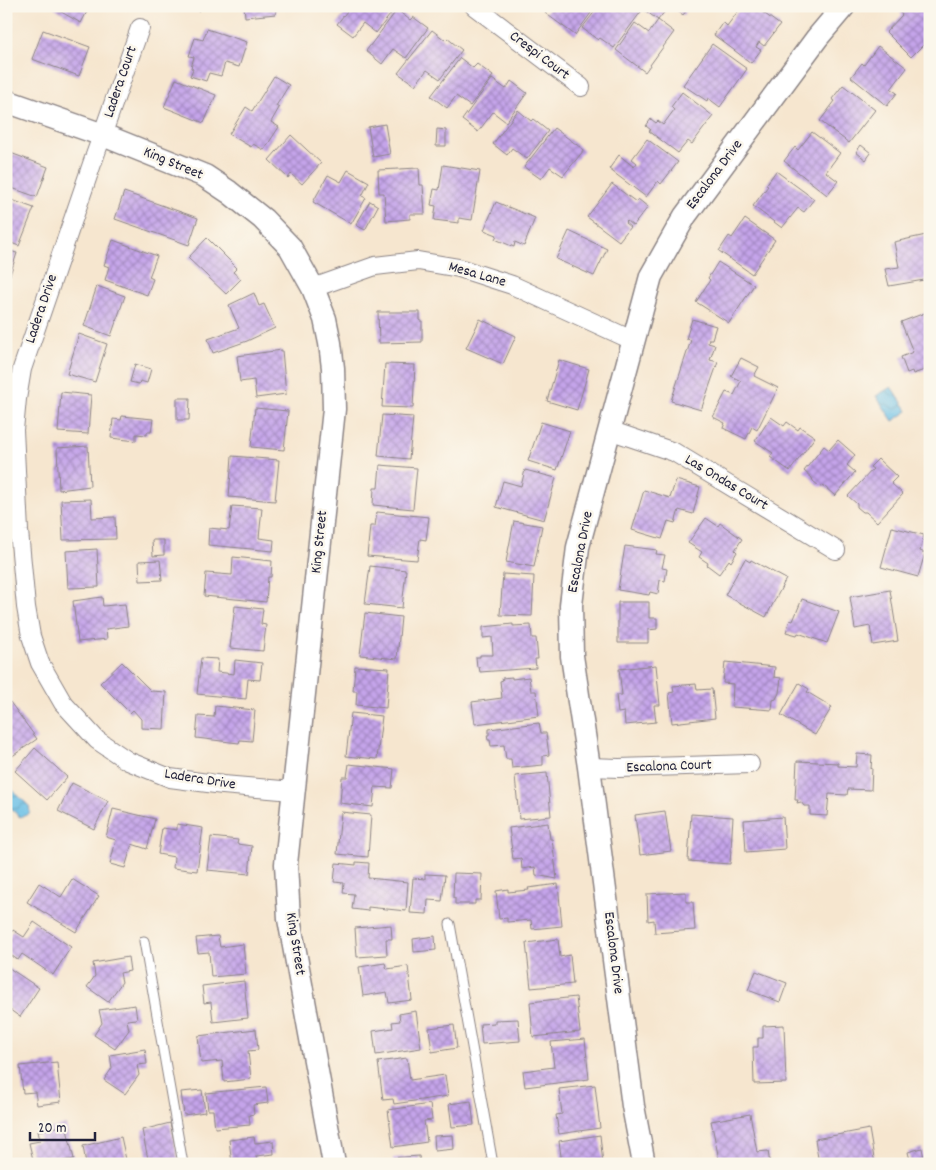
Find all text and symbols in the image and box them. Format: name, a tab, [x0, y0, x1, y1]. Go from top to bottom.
street label: Crespi Court	[504, 26, 574, 86]
street label: Ladera Court	[98, 43, 144, 121]
street label: Escalona Drive	[681, 135, 749, 215]
street label: King Street	[140, 142, 207, 187]
street label: Mesa Lane	[446, 256, 509, 294]
street label: Ladera Drive	[20, 271, 64, 347]
street label: Las Ondas Court	[680, 449, 772, 517]
street label: King Street	[306, 509, 334, 575]
street label: Escalona Drive	[562, 509, 600, 595]
street label: Escalona Court	[626, 754, 713, 779]
street label: Ladera Drive	[163, 764, 238, 797]
street label: King Street	[279, 911, 311, 977]
street label: Escalona Drive	[597, 911, 629, 996]
scale bar	[30, 1110, 95, 1142]
text: 20 m	[38, 1118, 66, 1140]

